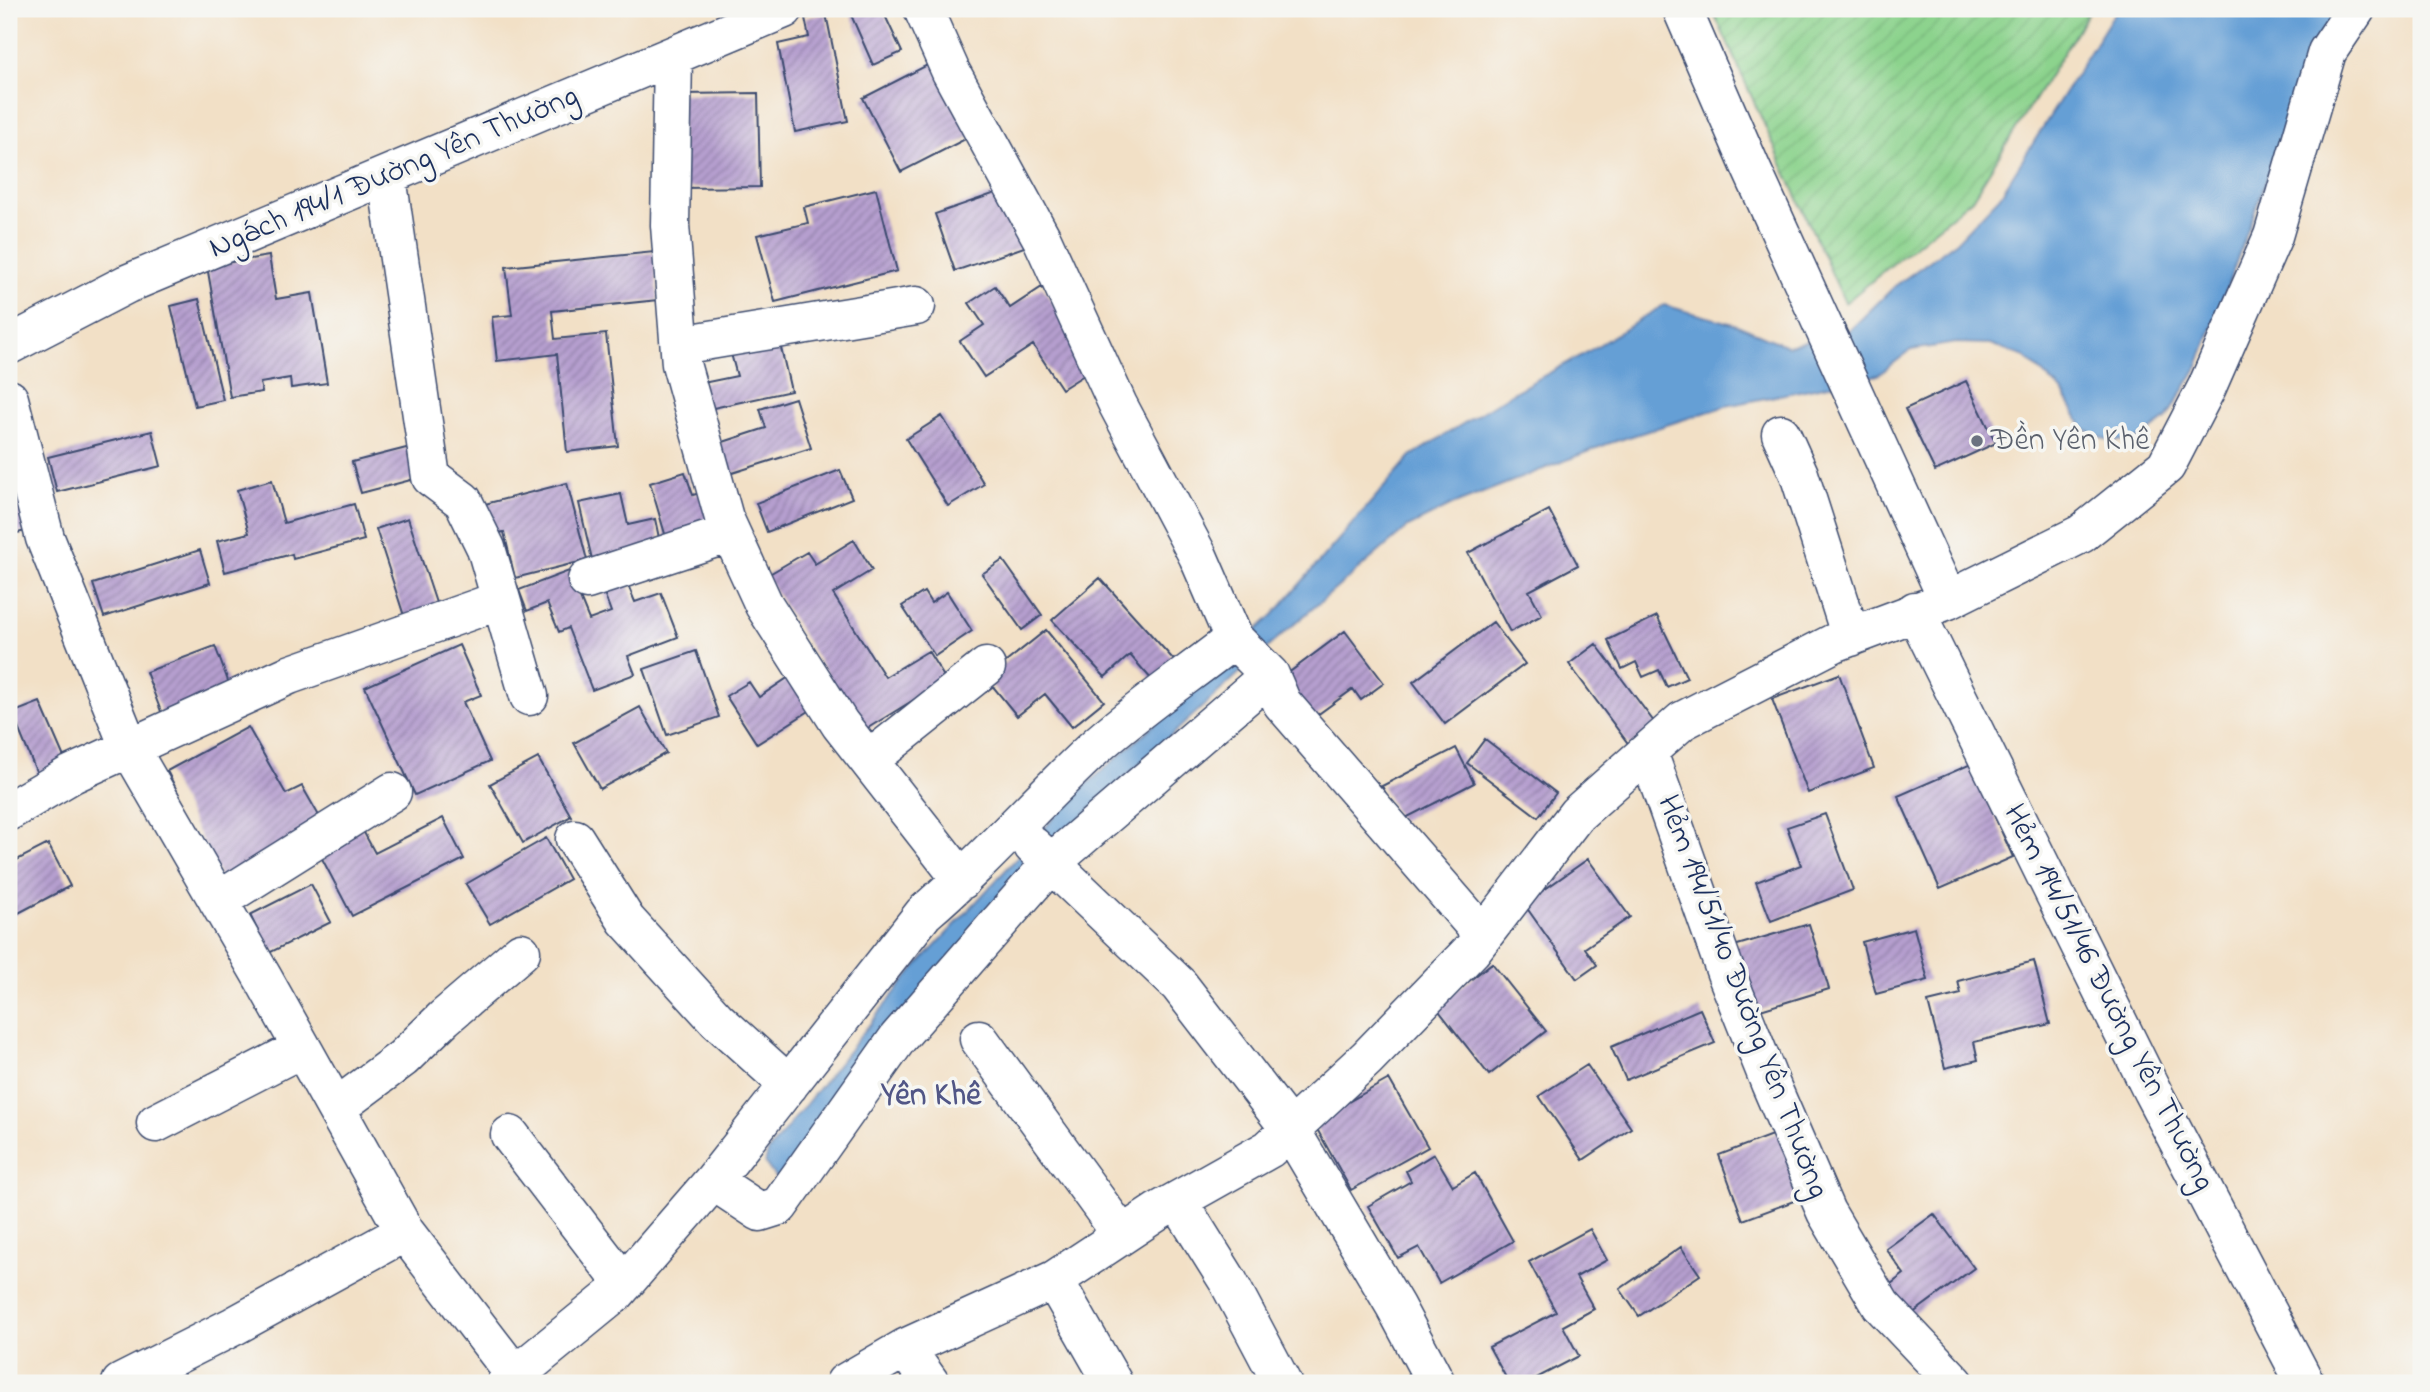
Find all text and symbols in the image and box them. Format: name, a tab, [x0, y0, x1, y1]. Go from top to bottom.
street label: Ngách 194/1 Đường Yên Thường	[202, 74, 586, 272]
place label: Đền Yên Khê	[1990, 418, 2150, 465]
marker: Đền Yên Khê	[1969, 433, 1985, 449]
street label: Hẻm 194/51/40 Đường Yên Thường	[1643, 788, 1841, 1206]
street label: Hẻm 194/51/46 Đường Yên Thường	[1990, 796, 2226, 1200]
district label: Yên Khê	[880, 1072, 982, 1120]

